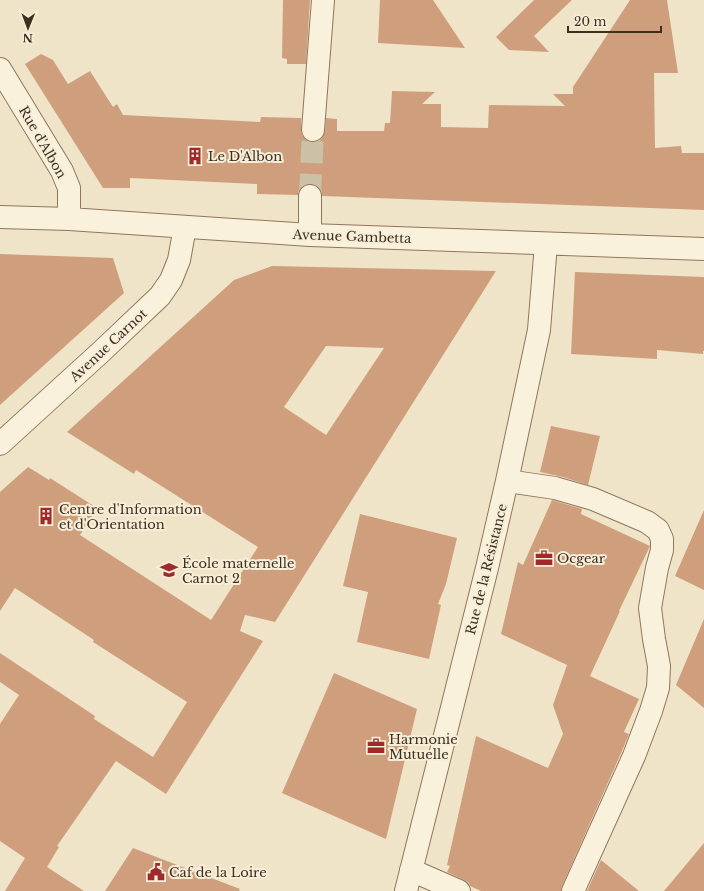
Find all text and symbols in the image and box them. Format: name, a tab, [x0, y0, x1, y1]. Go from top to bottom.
north arrow	[8, 8, 48, 48]
scale bar	[568, 8, 661, 34]
text: 20 m	[574, 14, 606, 29]
text: N	[22, 31, 33, 45]
street label: Rue d'Albon	[15, 103, 70, 182]
building icon: Le D'Albon	[185, 146, 205, 166]
place label: Le D'Albon	[208, 148, 282, 165]
street label: Avenue Gambetta	[291, 226, 412, 247]
street label: Avenue Carnot	[65, 305, 151, 386]
place label: Centre d'Information et d'Orientation	[59, 501, 202, 533]
street label: Rue de la Résistance	[462, 502, 511, 636]
building icon: Centre d'Information et d'Orientation	[36, 506, 56, 526]
office icon: Ocgear	[534, 548, 554, 568]
place label: Ocgear	[557, 550, 606, 567]
place label: École maternelle Carnot 2	[182, 555, 294, 587]
school or university icon: École maternelle Carnot 2	[159, 560, 179, 580]
place label: Harmonie Mutuelle	[389, 731, 458, 763]
office icon: Harmonie Mutuelle	[366, 736, 386, 756]
public building icon: Caf de la Loire	[146, 862, 166, 882]
place label: Caf de la Loire	[169, 864, 267, 881]

